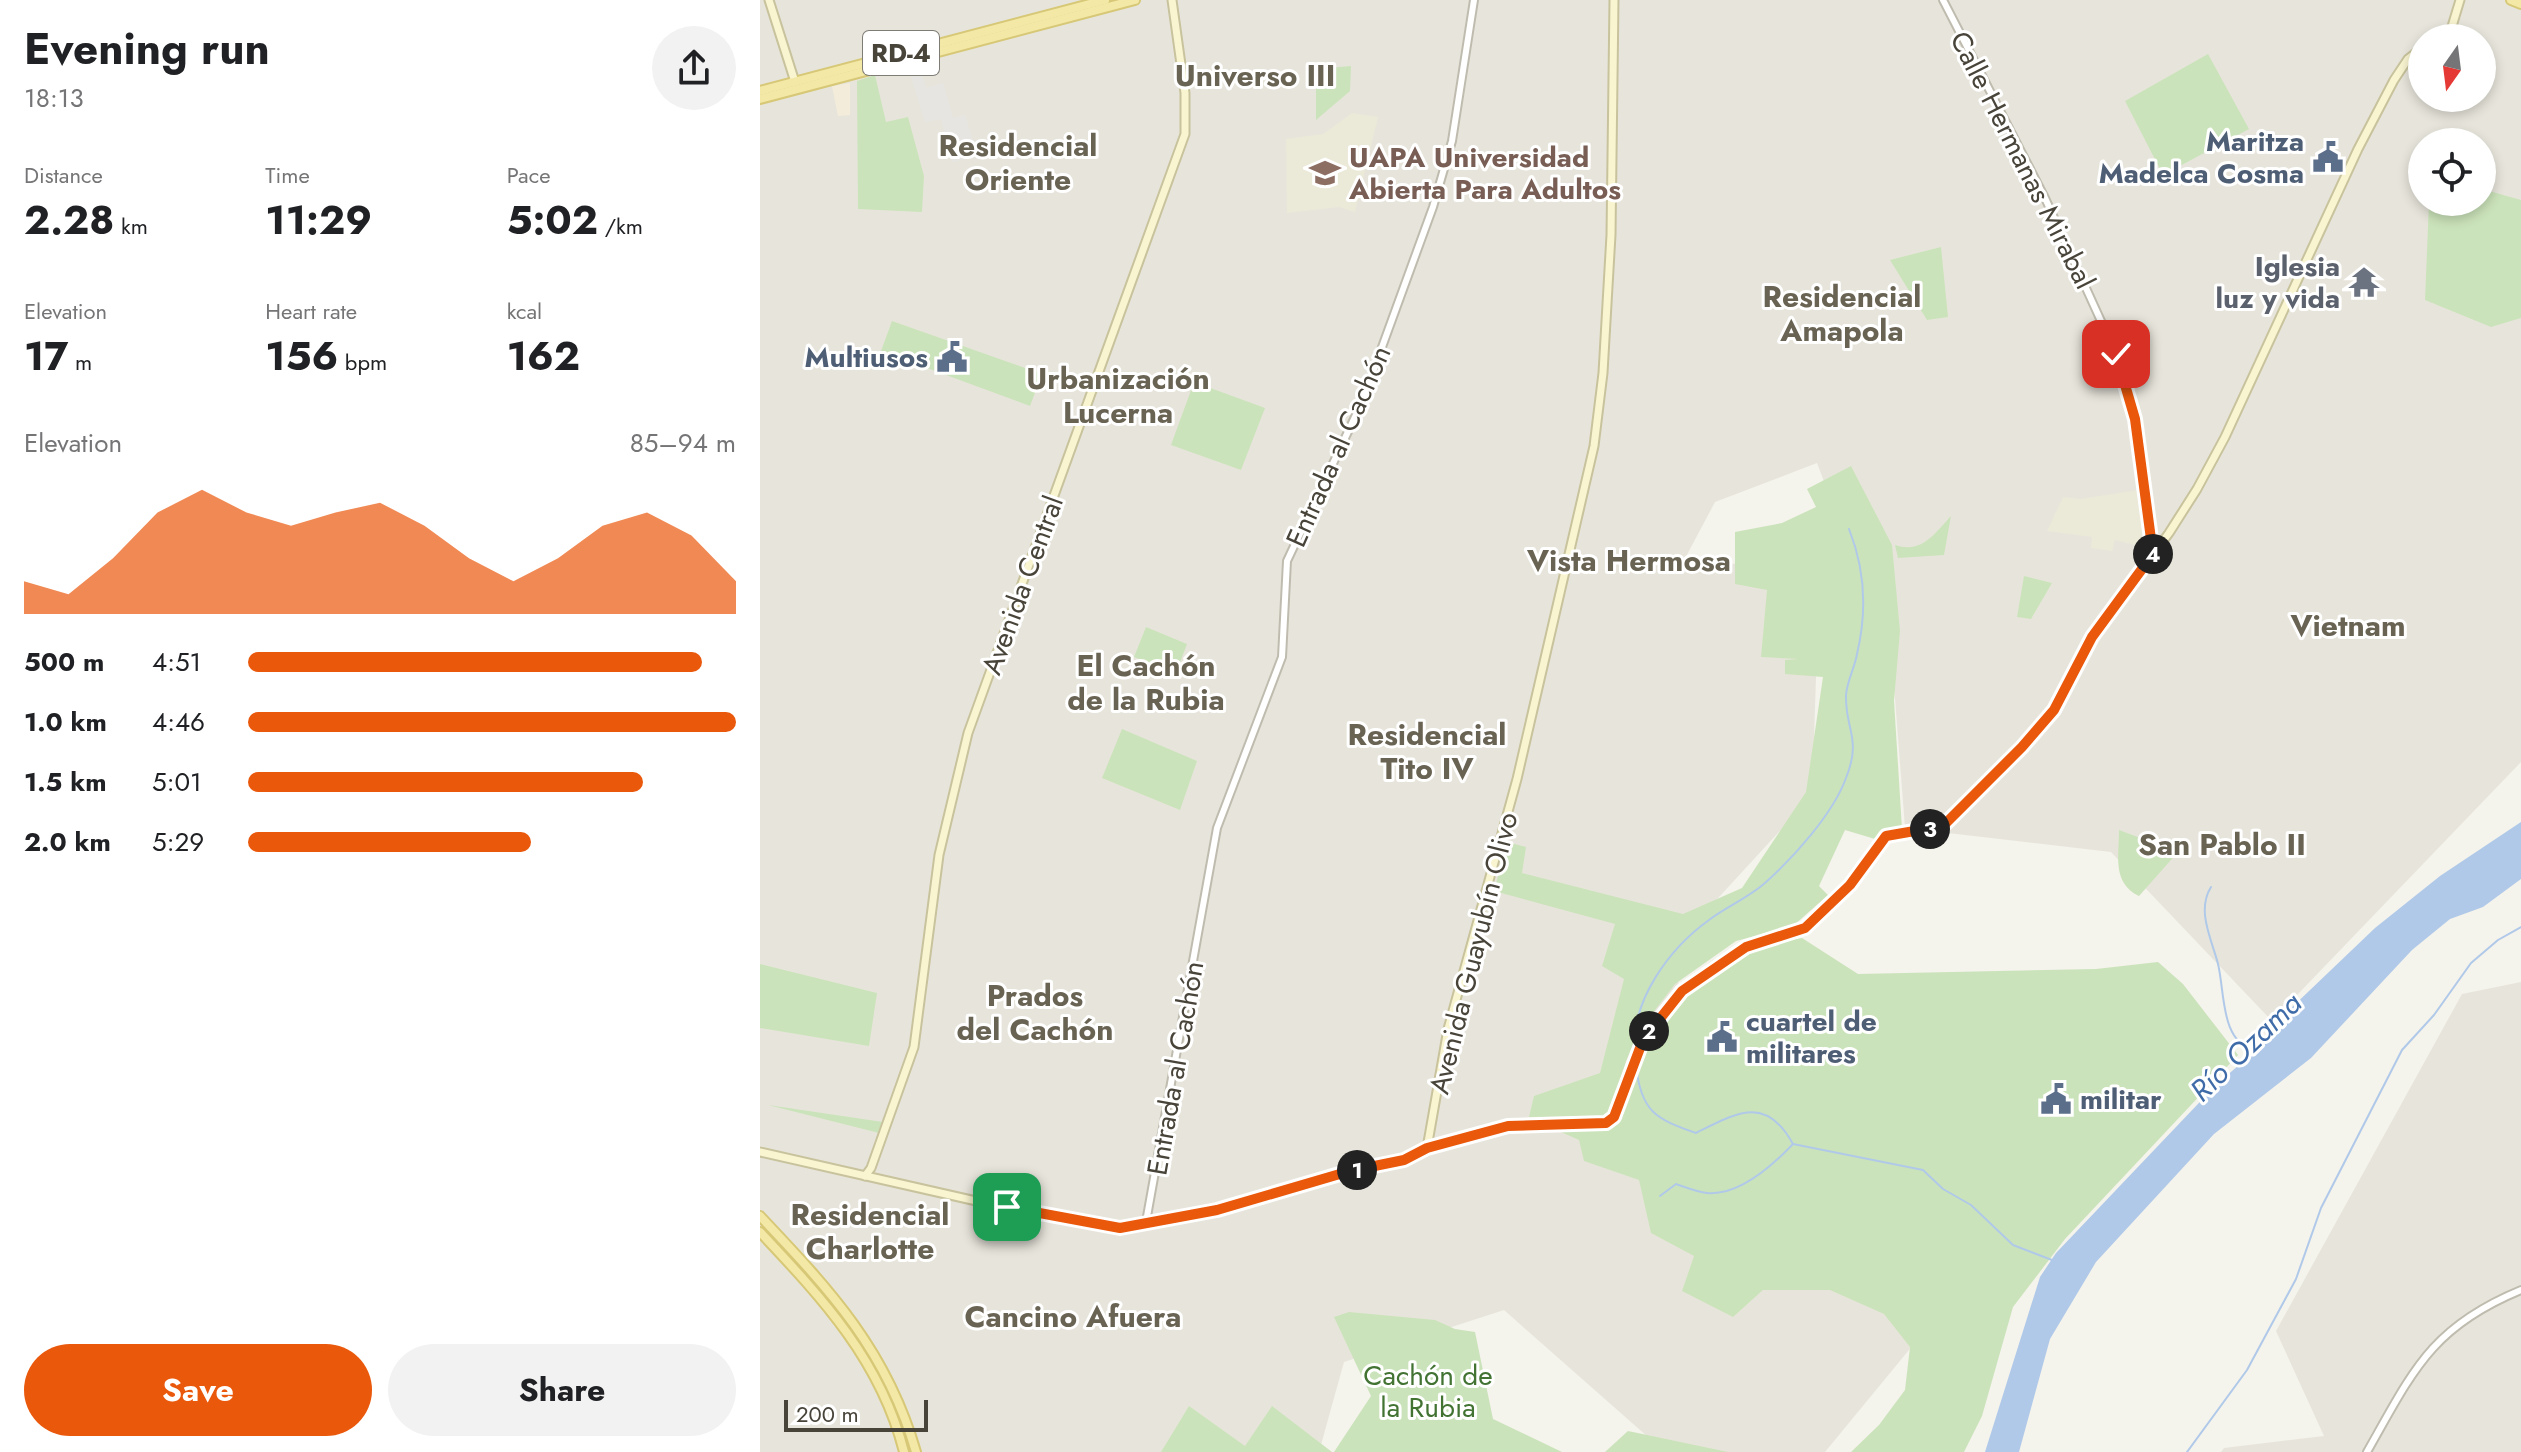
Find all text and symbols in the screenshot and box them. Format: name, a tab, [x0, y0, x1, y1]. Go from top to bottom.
text: Evening run	[24, 17, 270, 81]
street label: Calle Hermanas Mirabal	[1940, 24, 2105, 296]
north arrow	[2408, 24, 2496, 112]
map controls	[2408, 24, 2496, 216]
button: share	[652, 26, 736, 110]
road number: RD-4	[863, 31, 939, 75]
district label: Universo III	[1175, 54, 1335, 97]
text: 18:13	[24, 79, 84, 117]
place label: Maritza Madelca Cosma	[2099, 121, 2304, 194]
district label: Residencial Oriente	[939, 124, 1097, 201]
button: locate	[2408, 128, 2496, 216]
place label: UAPA Universidad Abierta Para Adultos	[1348, 137, 1621, 210]
public building icon: Maritza Madelca Cosma	[2311, 140, 2345, 174]
school or university icon: UAPA Universidad Abierta Para Adultos	[1308, 156, 1342, 190]
text: Distance	[24, 159, 103, 191]
text: Time	[265, 159, 310, 191]
text: Pace	[507, 159, 550, 191]
text: 2.28	[24, 191, 114, 249]
text: 11:29	[265, 191, 372, 249]
text: 5:02	[507, 191, 598, 249]
text: km	[114, 210, 148, 242]
text: /km	[598, 210, 643, 242]
place label: Iglesia luz y vida	[2215, 246, 2340, 319]
temple icon: Iglesia luz y vida	[2347, 265, 2381, 299]
district label: Residencial Amapola	[1763, 275, 1921, 352]
text: Elevation	[24, 295, 107, 327]
text: Heart rate	[265, 295, 357, 327]
text: kcal	[507, 295, 542, 327]
pin	[2082, 320, 2150, 388]
text: 17	[24, 327, 68, 385]
text: 156	[265, 327, 338, 385]
text: 162	[507, 327, 580, 385]
icon: check	[2094, 332, 2138, 376]
place label: Multiusos	[805, 337, 928, 378]
street label: Entrada al Cachón	[1276, 339, 1401, 554]
public building icon: Multiusos	[935, 340, 969, 374]
text: m	[68, 346, 92, 378]
text: bpm	[338, 346, 387, 378]
district label: Urbanización Lucerna	[1026, 357, 1210, 434]
text: Elevation	[24, 424, 122, 462]
text: 85–94 m	[630, 424, 736, 462]
street label: Avenida Central	[971, 490, 1074, 680]
pin: 4	[2133, 534, 2173, 574]
text: 4	[2145, 538, 2161, 570]
district label: Vista Hermosa	[1526, 539, 1731, 582]
district label: Vietnam	[2289, 604, 2406, 647]
text: 500 m	[24, 643, 104, 681]
text: 4:51	[152, 643, 201, 681]
district label: El Cachón de la Rubia	[1067, 644, 1225, 721]
text: 1.0 km	[24, 703, 107, 741]
text: 4:46	[152, 703, 205, 741]
district label: Residencial Tito IV	[1348, 713, 1506, 790]
text: 1.5 km	[24, 763, 107, 801]
text: 5:01	[152, 763, 202, 801]
street label: Avenida Guayubín Olivo	[1419, 808, 1528, 1098]
pin: 3	[1910, 809, 1950, 849]
text: 3	[1923, 813, 1937, 845]
text: 2.0 km	[24, 823, 111, 861]
text: 5:29	[152, 823, 204, 861]
district label: San Pablo II	[2138, 823, 2306, 866]
street label: Entrada al Cachón	[1136, 958, 1215, 1178]
district label: Prados del Cachón	[957, 974, 1113, 1051]
water label: Río Ozama	[2180, 982, 2312, 1111]
place label: cuartel de militares	[1746, 1001, 1877, 1074]
pin: 2	[1629, 1011, 1669, 1051]
text: 2	[1642, 1015, 1656, 1047]
public building icon: cuartel de militares	[1705, 1020, 1739, 1054]
place label: militar	[2080, 1079, 2162, 1120]
public building icon: militar	[2039, 1082, 2073, 1116]
pin: 1	[1337, 1150, 1377, 1190]
text: 1	[1351, 1154, 1363, 1186]
pin	[973, 1173, 1041, 1241]
icon: arrive	[985, 1185, 1029, 1229]
district label: Residencial Charlotte	[791, 1193, 949, 1270]
district label: Cancino Afuera	[965, 1295, 1181, 1338]
button: Save	[24, 1344, 372, 1436]
button: Share	[388, 1344, 736, 1436]
park label: Cachón de la Rubia	[1363, 1355, 1493, 1428]
scale bar	[784, 1396, 928, 1432]
text: 200 m	[796, 1398, 859, 1430]

